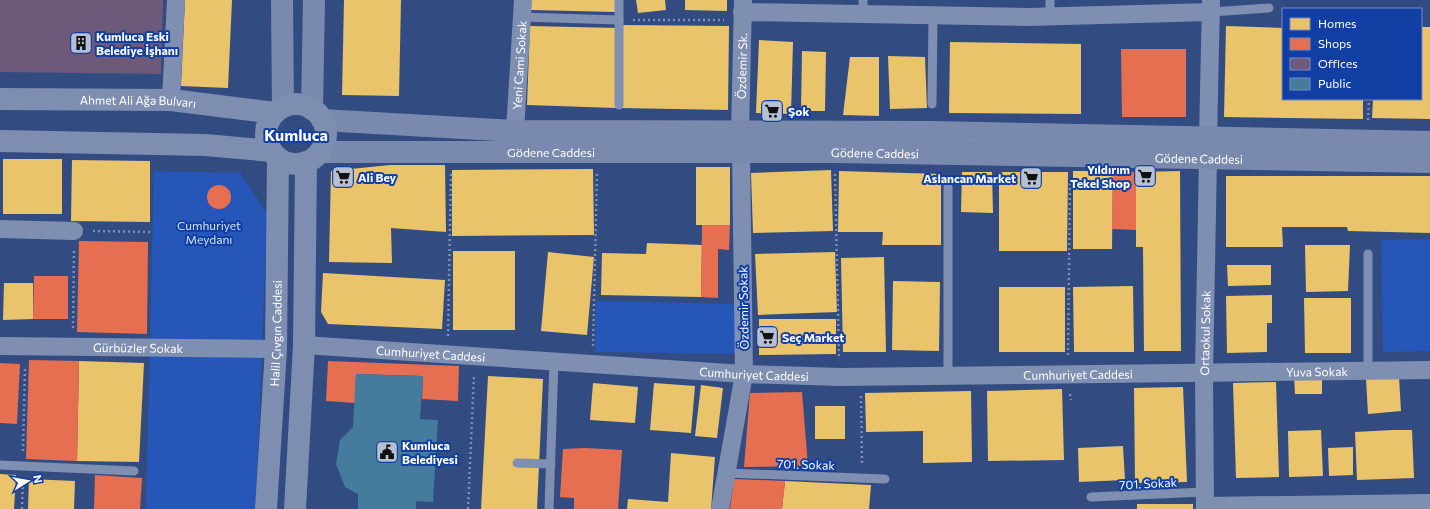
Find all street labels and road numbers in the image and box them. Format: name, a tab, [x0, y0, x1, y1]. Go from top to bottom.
street label: Yeni Cami Sokak	[509, 20, 529, 110]
street label: Özdemir Sk.	[734, 33, 749, 99]
street label: Ahmet Ali Ağa Bulvarı	[80, 92, 197, 110]
street label: Gödene Caddesi	[507, 145, 595, 159]
street label: Gödene Caddesi	[831, 145, 919, 160]
street label: Gödene Caddesi	[1155, 150, 1243, 166]
street label: Özdemir Sokak	[735, 266, 751, 350]
street label: Halil Çıvgın Caddesi	[267, 280, 284, 387]
street label: Ortaokul Sokak	[1197, 290, 1213, 376]
street label: Gürbüzler Sokak	[93, 340, 184, 355]
street label: Cumhuriyet Caddesi	[376, 343, 486, 364]
street label: Cumhuriyet Caddesi	[699, 364, 809, 383]
street label: Yuva Sokak	[1286, 364, 1349, 379]
street label: Cumhuriyet Caddesi	[1023, 367, 1133, 382]
street label: 701. Sokak	[777, 456, 836, 472]
street label: 701. Sokak	[1119, 474, 1178, 492]

